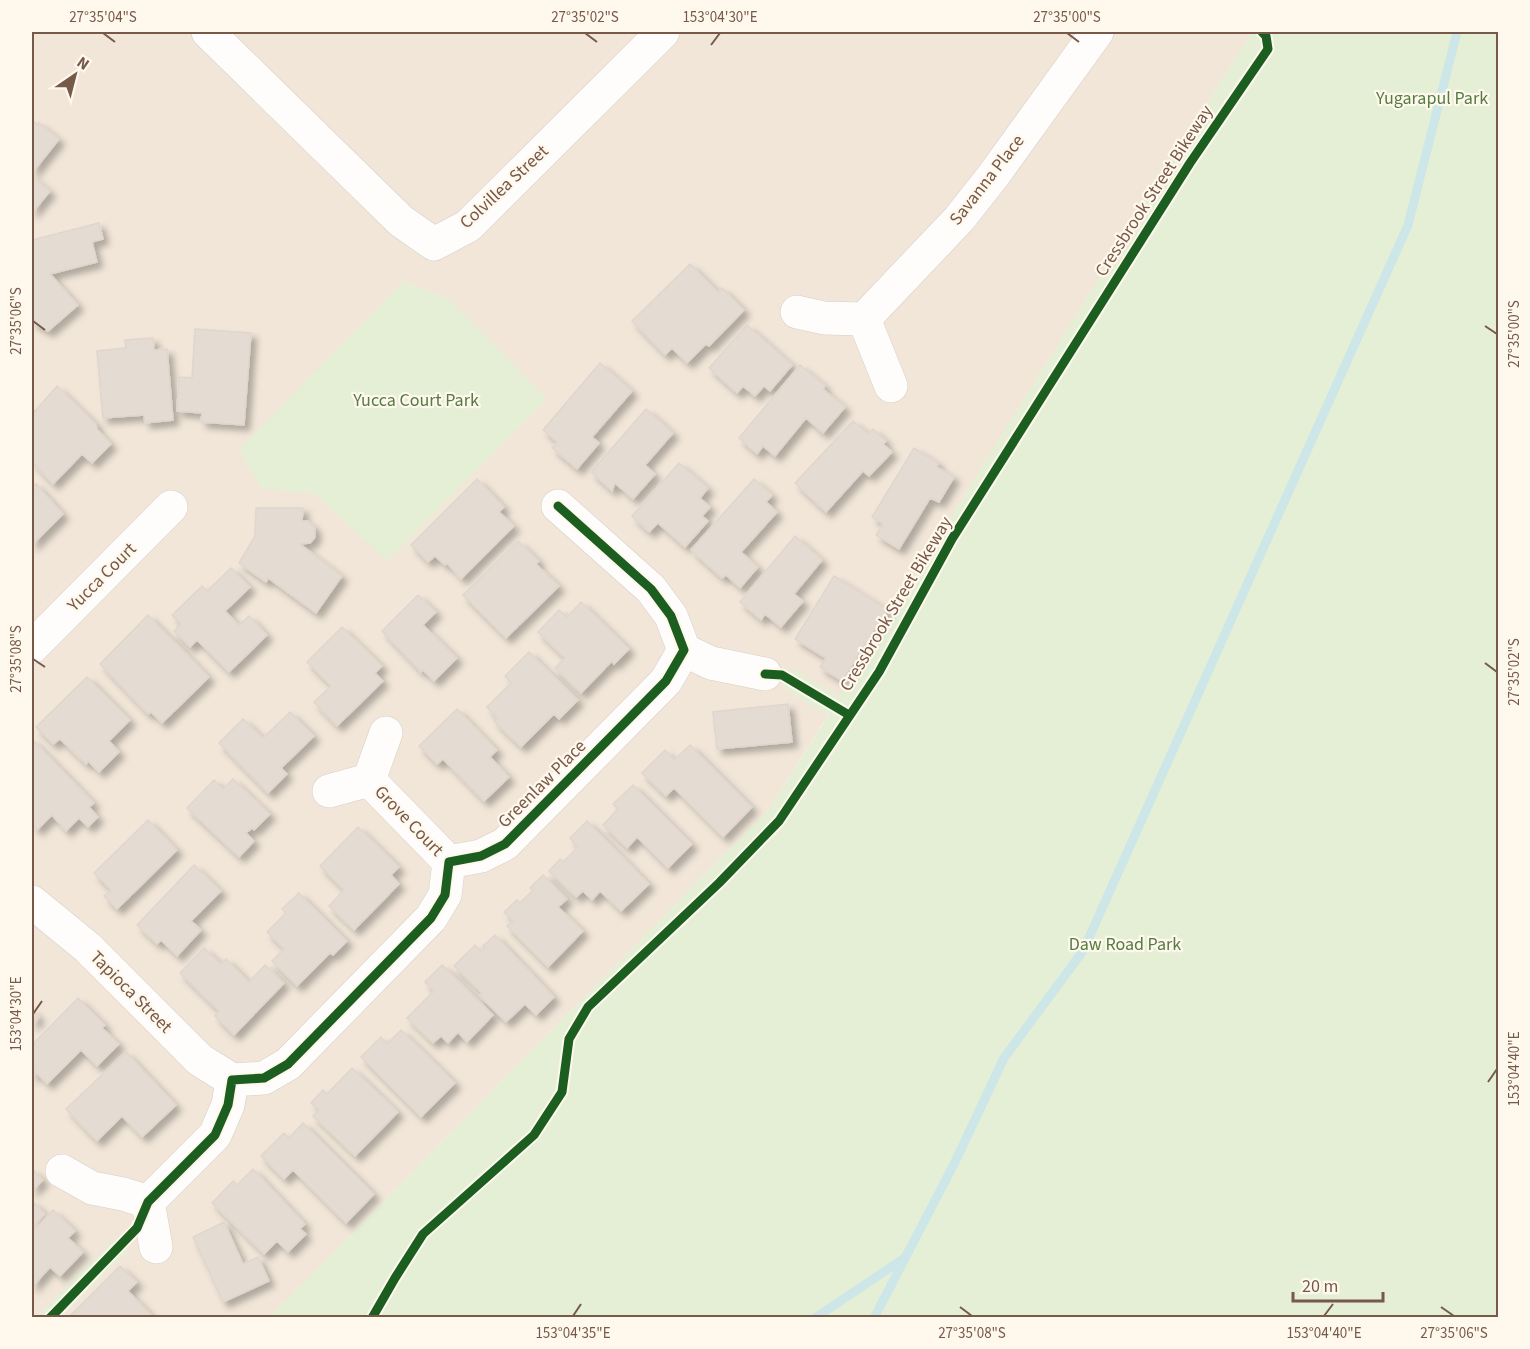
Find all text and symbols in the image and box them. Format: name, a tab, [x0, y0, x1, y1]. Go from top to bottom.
text: 27°35'04"S	[69, 7, 137, 28]
text: 27°35'02"S	[551, 7, 619, 28]
text: 153°04'30"E	[682, 7, 758, 28]
text: 27°35'00"S	[1033, 7, 1101, 28]
north arrow	[45, 45, 105, 105]
text: N	[72, 51, 94, 76]
park label: Yugarapul Park	[1375, 86, 1488, 111]
street label: Cressbrook Street Bikeway	[1089, 100, 1219, 282]
street label: Savanna Place	[944, 129, 1030, 231]
street label: Colvillea Street	[454, 139, 554, 235]
text: 27°35'06"S	[6, 287, 27, 355]
text: 27°35'00"S	[1504, 300, 1525, 368]
park label: Yucca Court Park	[352, 388, 479, 413]
street label: Cressbrook Street Bikeway	[834, 511, 959, 696]
street label: Yucca Court	[61, 537, 142, 618]
text: 27°35'08"S	[6, 625, 27, 693]
text: 27°35'02"S	[1504, 638, 1525, 706]
street label: Greenlaw Place	[492, 734, 592, 834]
street label: Grove Court	[369, 780, 449, 862]
park label: Daw Road Park	[1069, 932, 1181, 957]
street label: Tapioca Street	[84, 945, 178, 1039]
text: 153°04'30"E	[6, 976, 27, 1052]
text: 153°04'40"E	[1504, 1031, 1525, 1107]
scale bar	[1293, 1265, 1383, 1303]
text: 20 m	[1302, 1274, 1338, 1299]
text: 153°04'35"E	[535, 1323, 611, 1344]
text: 27°35'08"S	[938, 1323, 1006, 1344]
text: 153°04'40"E	[1286, 1323, 1362, 1344]
text: 27°35'06"S	[1420, 1323, 1488, 1344]

